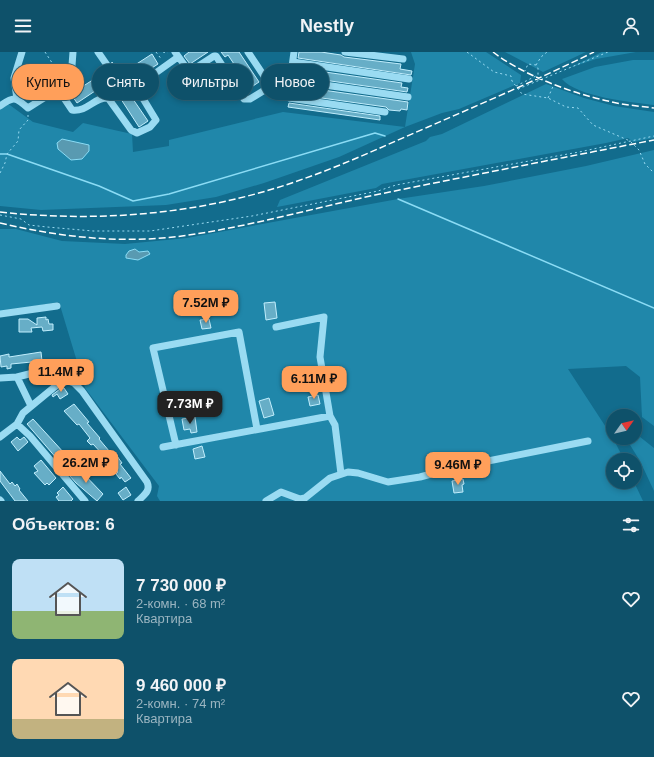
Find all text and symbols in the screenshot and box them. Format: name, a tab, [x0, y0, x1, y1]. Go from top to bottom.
icon: menu	[12, 15, 34, 37]
icon: person	[620, 15, 642, 37]
text: Nestly	[300, 16, 354, 36]
chip: Купить	[12, 64, 84, 100]
chip: Снять	[92, 64, 159, 100]
chip: Фильтры	[167, 64, 253, 100]
chip: Новое	[261, 64, 329, 100]
pin: 7.52M ₽	[169, 290, 243, 324]
text: 7.52M ₽	[182, 295, 230, 310]
pin: 11.4M ₽	[24, 359, 98, 393]
text: 11.4M ₽	[38, 364, 84, 379]
pin: 6.11M ₽	[277, 366, 351, 400]
text: 6.11M ₽	[291, 371, 337, 386]
pin: 7.73M ₽	[153, 391, 227, 425]
text: 7.73M ₽	[166, 396, 214, 411]
north arrow	[606, 409, 642, 445]
map controls	[606, 409, 642, 489]
pin: 26.2M ₽	[49, 450, 123, 484]
pin: 9.46M ₽	[421, 452, 495, 486]
button: locate	[606, 453, 642, 489]
text: 26.2M ₽	[62, 455, 110, 470]
text: 9.46M ₽	[434, 457, 482, 472]
icon: filters	[620, 514, 642, 536]
text: Объектов: 6	[12, 515, 115, 534]
icon: home	[44, 575, 92, 623]
text: 7 730 000 ₽	[136, 576, 226, 595]
icon: heart	[620, 588, 642, 610]
text: 2-комн. · 68 m²	[136, 596, 225, 611]
text: Квартира	[136, 611, 192, 626]
icon: home	[44, 675, 92, 723]
text: 9 460 000 ₽	[136, 676, 226, 695]
icon: heart	[620, 688, 642, 710]
text: 2-комн. · 74 m²	[136, 696, 225, 711]
text: Квартира	[136, 711, 192, 726]

